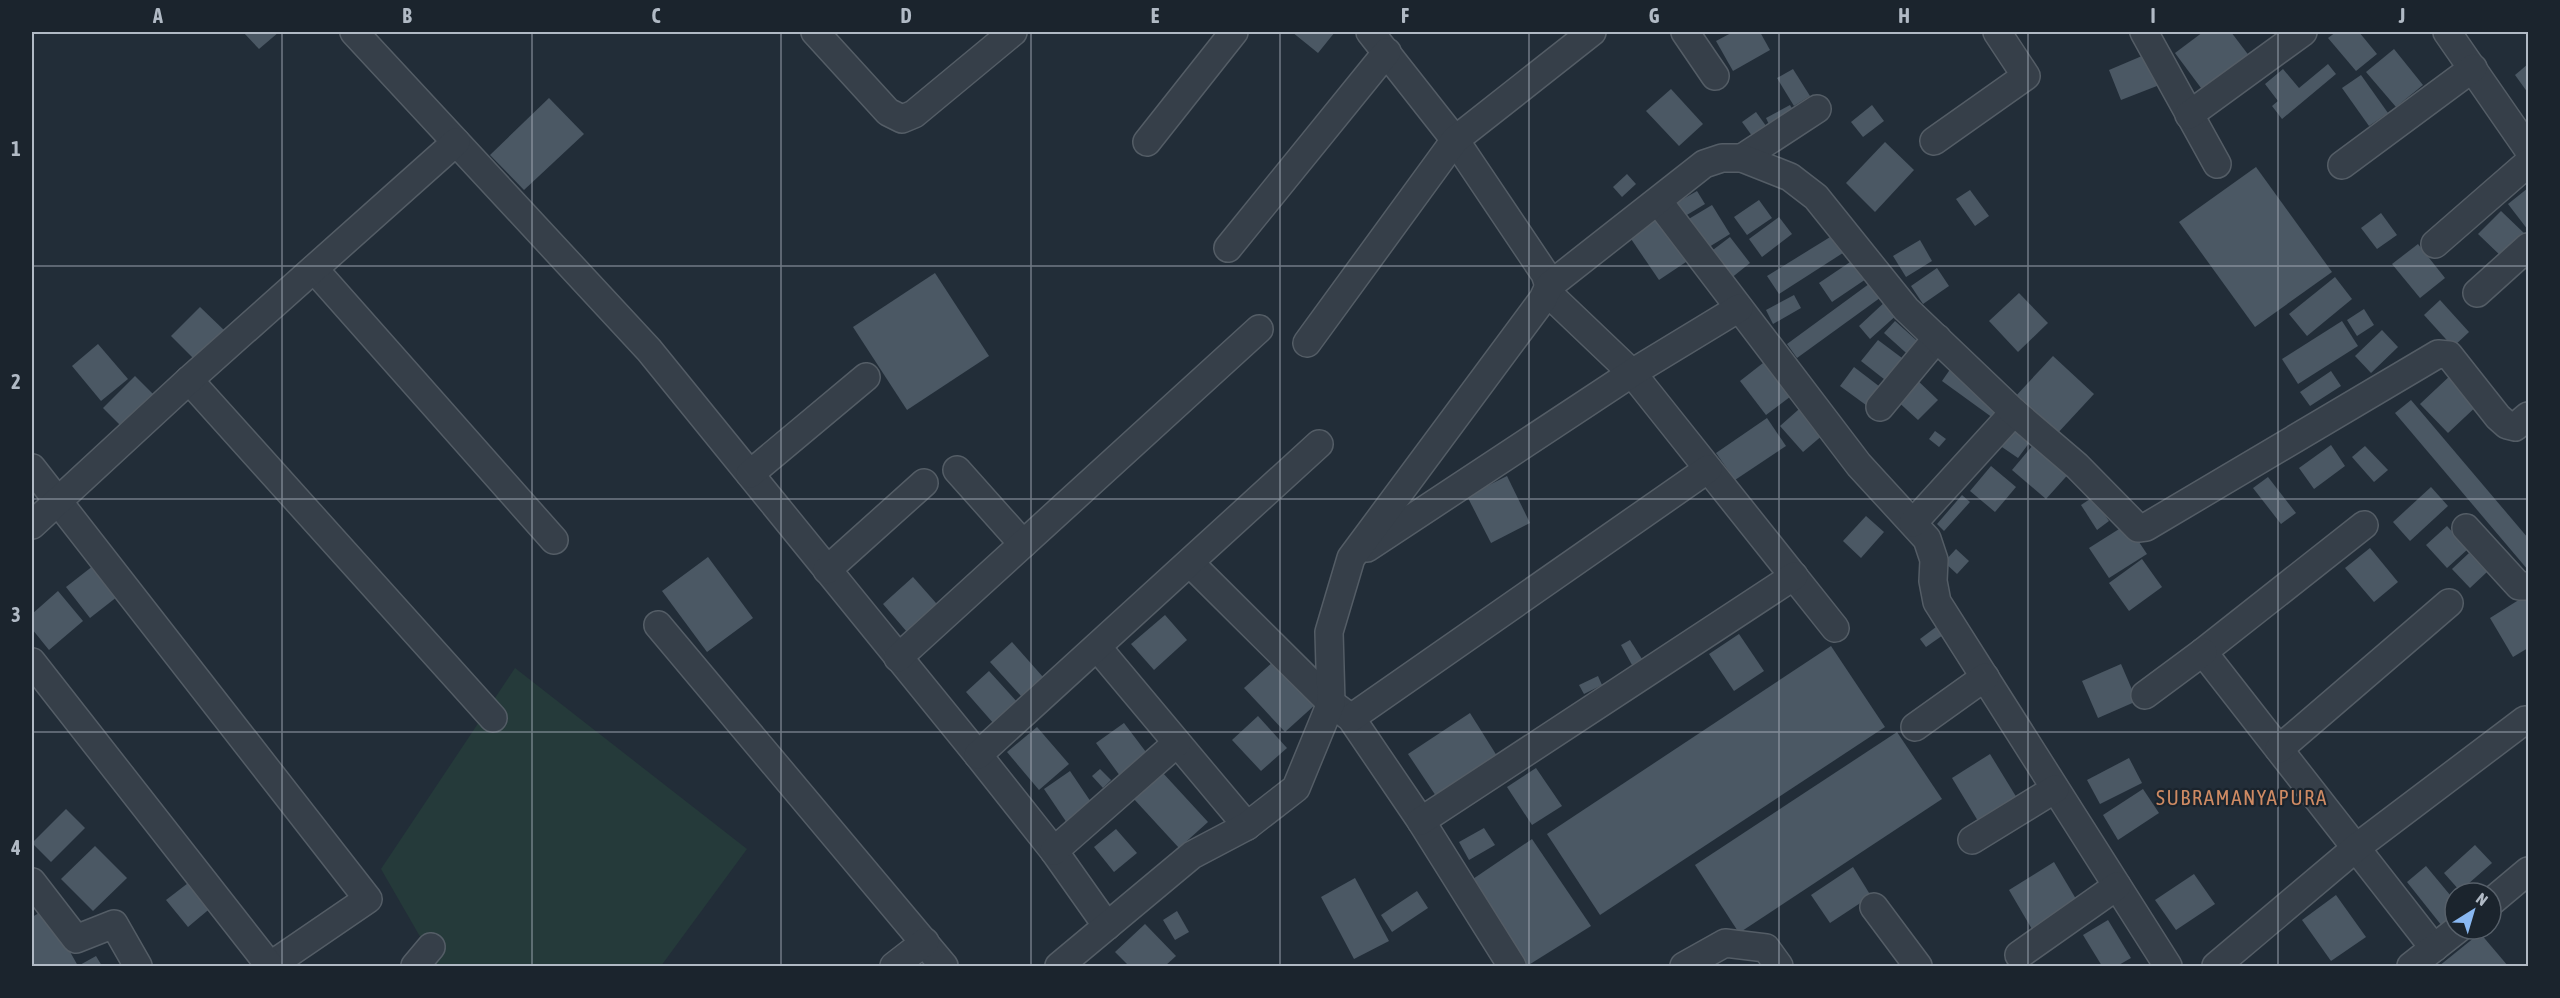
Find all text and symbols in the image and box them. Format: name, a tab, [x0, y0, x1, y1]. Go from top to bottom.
text: A	[152, 4, 163, 27]
text: B	[402, 4, 412, 27]
text: C	[652, 4, 661, 27]
text: D	[900, 4, 912, 27]
text: E	[1151, 4, 1160, 27]
text: F	[1401, 4, 1409, 27]
text: G	[1649, 4, 1660, 27]
text: H	[1898, 4, 1910, 27]
text: I	[2150, 4, 2156, 27]
text: J	[2398, 4, 2405, 27]
text: 1	[11, 137, 21, 160]
text: 2	[11, 370, 21, 393]
text: 3	[11, 603, 21, 626]
district label: SUBRAMANYAPURA	[2156, 785, 2328, 809]
text: 4	[10, 836, 21, 859]
north arrow	[2443, 881, 2503, 941]
text: N	[2473, 889, 2491, 909]

